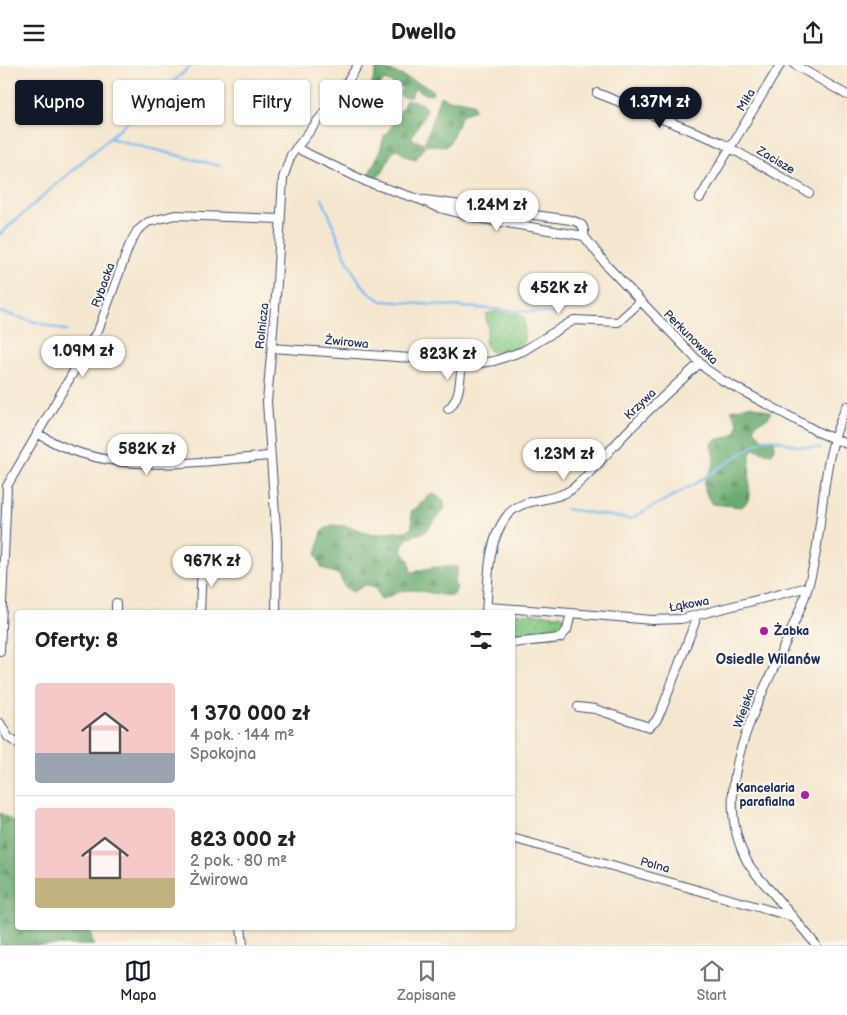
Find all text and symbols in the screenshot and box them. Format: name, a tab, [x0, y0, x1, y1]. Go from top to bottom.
icon: menu	[20, 19, 48, 47]
text: Dwello	[391, 19, 456, 46]
icon: share	[799, 19, 827, 47]
chip: Kupno	[15, 80, 103, 125]
chip: Wynajem	[113, 80, 224, 125]
chip: Filtry	[234, 80, 310, 125]
chip: Nowe	[320, 80, 402, 125]
street label: Miła	[734, 86, 759, 114]
pin: 1.37M zł	[608, 87, 712, 129]
text: 1.37M zł	[630, 93, 690, 112]
street label: Zacisze	[753, 143, 798, 178]
pin: 1.24M zł	[445, 189, 549, 232]
text: 1.24M zł	[467, 196, 527, 215]
street label: Rybacka	[88, 261, 119, 310]
pin: 452K zł	[513, 273, 605, 315]
text: 452K zł	[530, 279, 588, 298]
street label: Rolnicza	[253, 302, 272, 350]
street label: Perkunowska	[660, 307, 721, 368]
street label: Żwirowa	[323, 332, 370, 352]
pin: 1.09M zł	[31, 335, 135, 378]
pin: 823K zł	[402, 339, 494, 381]
text: 1.09M zł	[52, 342, 114, 361]
text: 823K zł	[419, 345, 477, 364]
street label: Krzywa	[621, 386, 659, 423]
pin: 582K zł	[101, 433, 193, 476]
pin: 1.23M zł	[512, 439, 616, 481]
text: 582K zł	[118, 440, 176, 459]
text: 1.23M zł	[534, 445, 594, 464]
pin: 967K zł	[166, 545, 258, 588]
text: 967K zł	[183, 552, 241, 571]
street label: Łąkowa	[668, 594, 711, 615]
place label: Żabka	[774, 622, 809, 639]
marker: Żabka	[758, 625, 770, 637]
icon: filters	[467, 626, 495, 654]
text: Oferty: 8	[35, 628, 118, 653]
district label: Osiedle Wilanów	[716, 651, 821, 668]
street label: Wiejska	[730, 686, 759, 730]
text: 1 370 000 zł	[190, 701, 310, 726]
icon: home	[75, 703, 135, 763]
text: 4 pok. · 144 m²	[190, 726, 294, 745]
text: Spokojna	[190, 745, 256, 764]
place label: Kancelaria parafialna	[736, 781, 795, 810]
marker: Kancelaria parafialna	[799, 789, 811, 801]
text: 823 000 zł	[190, 827, 296, 852]
icon: home	[75, 828, 135, 888]
text: 2 pok. · 80 m²	[190, 852, 287, 871]
street label: Polna	[638, 854, 672, 877]
text: Żwirowa	[190, 871, 248, 890]
tab: Mapa	[120, 957, 156, 1004]
tab: Zapisane	[397, 957, 456, 1004]
tab: Start	[697, 957, 727, 1004]

